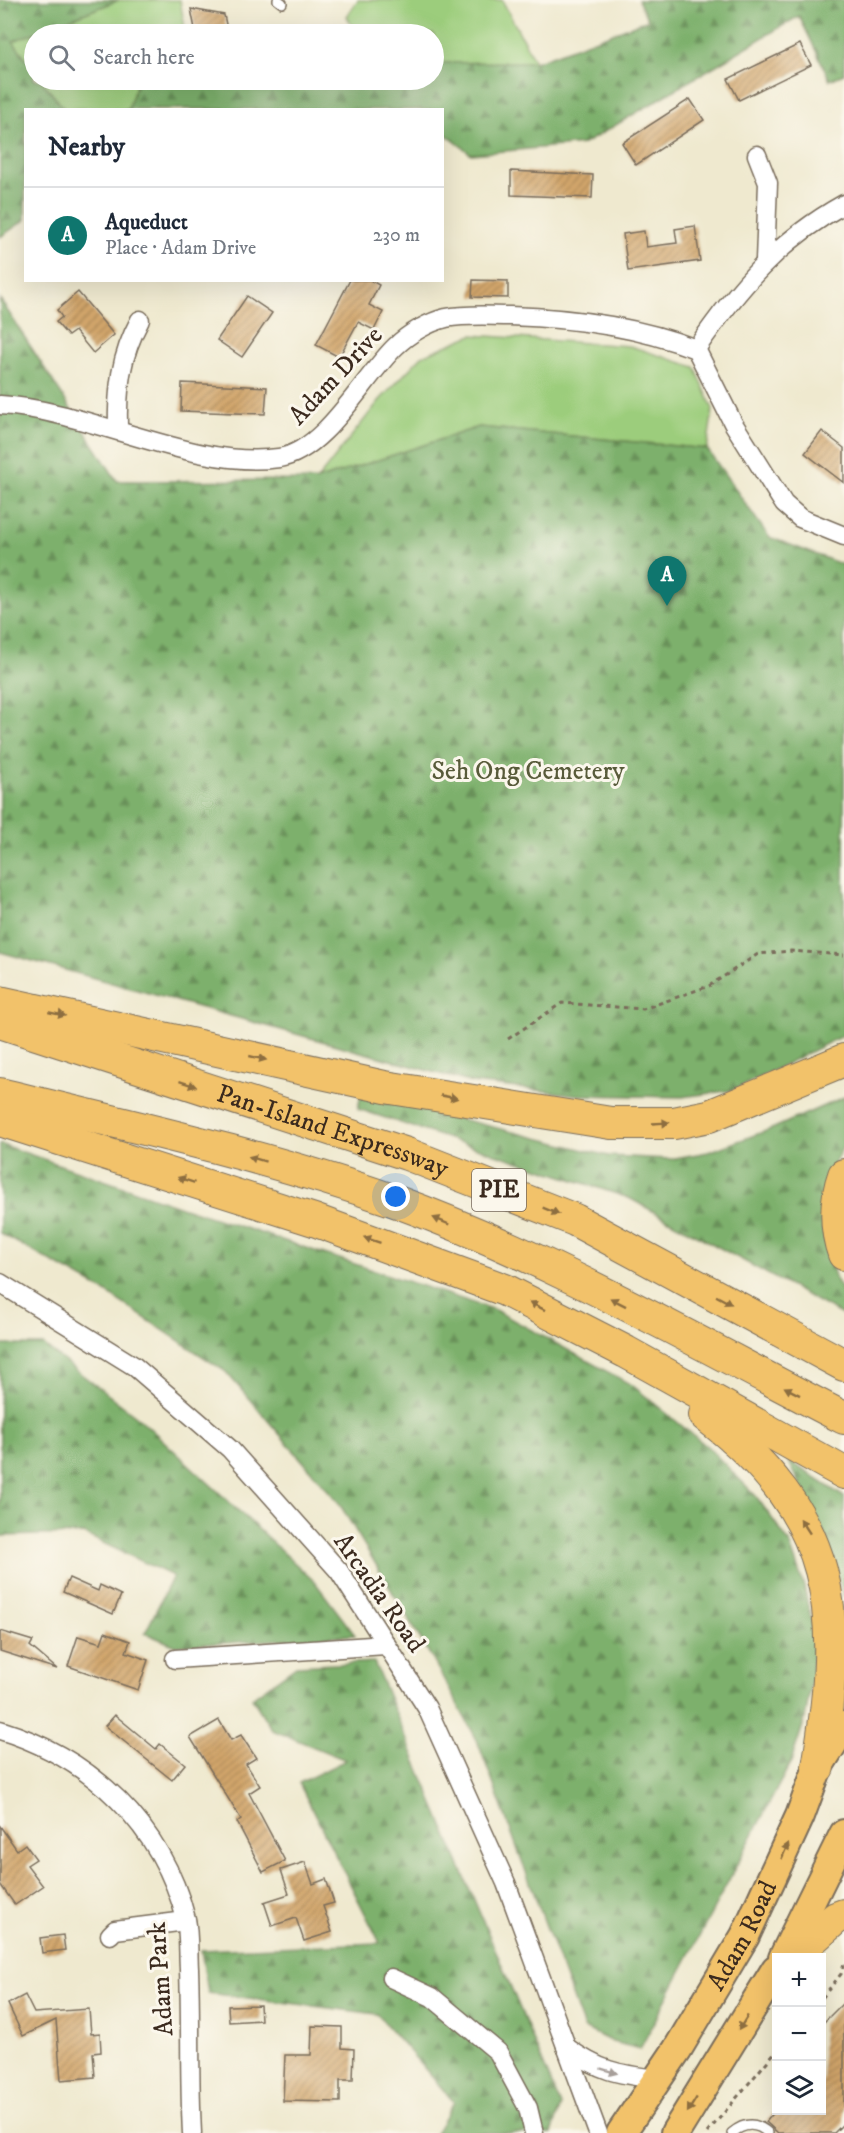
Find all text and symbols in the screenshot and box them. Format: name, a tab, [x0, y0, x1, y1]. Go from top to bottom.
search box	[24, 24, 444, 90]
icon: search	[45, 41, 78, 74]
text: Search here	[93, 44, 195, 71]
text: Nearby	[48, 131, 125, 164]
text: Aqueduct	[105, 209, 188, 236]
text: A	[61, 223, 74, 248]
text: 230 m	[373, 223, 420, 248]
text: Place · Adam Drive	[105, 236, 256, 261]
street label: Adam Drive	[282, 320, 390, 432]
pin: A	[648, 556, 686, 606]
park label: Seh Ong Cemetery	[431, 755, 625, 788]
one-way arrow	[48, 1010, 67, 1019]
one-way arrow	[249, 1054, 268, 1064]
street label: Pan-Island Expressway	[213, 1077, 454, 1185]
one-way arrow	[180, 1080, 198, 1089]
one-way arrow	[440, 1093, 459, 1102]
one-way arrow	[651, 1119, 670, 1128]
one-way arrow	[248, 1153, 266, 1163]
road number: PIE	[472, 1169, 526, 1211]
one-way arrow	[177, 1175, 195, 1184]
your location	[381, 1182, 410, 1211]
one-way arrow	[542, 1206, 560, 1216]
one-way arrow	[432, 1216, 450, 1226]
one-way arrow	[362, 1235, 380, 1245]
one-way arrow	[715, 1295, 732, 1305]
one-way arrow	[610, 1297, 627, 1307]
one-way arrow	[529, 1301, 546, 1311]
one-way arrow	[783, 1386, 800, 1396]
one-way arrow	[800, 1518, 811, 1534]
street label: Arcadia Road	[326, 1527, 432, 1659]
one-way arrow	[780, 1843, 789, 1860]
street label: Adam Road	[700, 1876, 785, 1997]
street label: Adam Park	[141, 1921, 181, 2037]
map controls	[772, 1953, 826, 2115]
button: +	[772, 1953, 826, 2007]
button: −	[772, 2007, 826, 2061]
one-way arrow	[738, 2015, 749, 2031]
button: layers	[772, 2061, 826, 2115]
one-way arrow	[600, 2067, 618, 2076]
one-way arrow	[687, 2097, 698, 2113]

